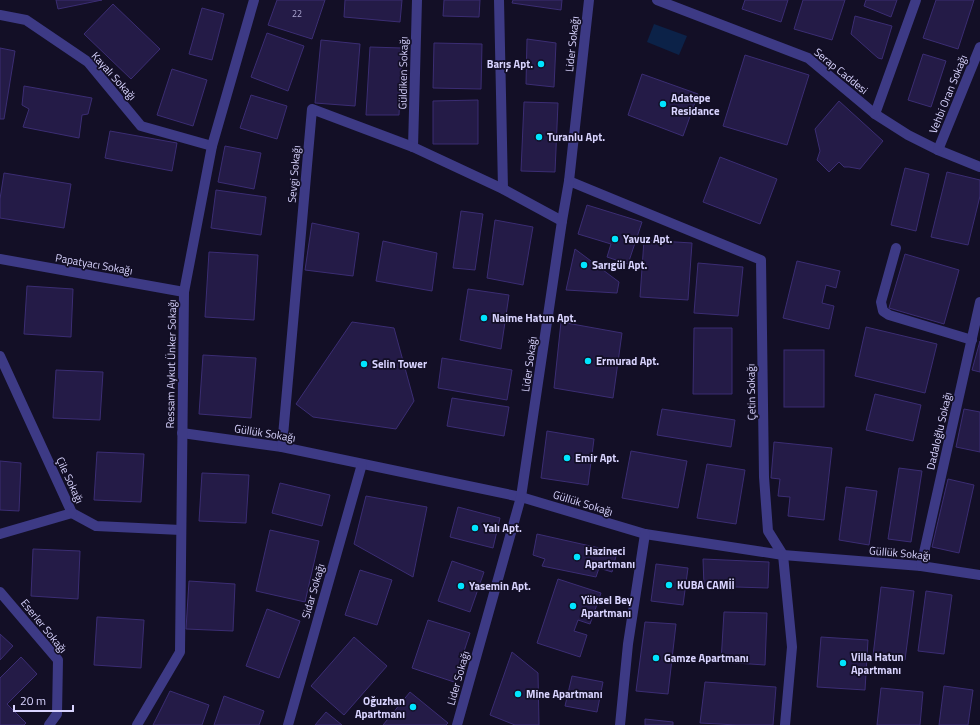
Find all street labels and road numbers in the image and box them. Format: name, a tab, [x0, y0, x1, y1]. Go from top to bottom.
street label: Lider Sokağı	[561, 15, 583, 73]
street label: Güldiken Sokağı	[394, 36, 412, 110]
street label: Serap Caddesi	[811, 44, 871, 98]
street label: Kayalı Sokağı	[88, 48, 140, 104]
street label: Vehbi Oran Sokağı	[925, 52, 971, 136]
street label: Sevgi Sokağı	[284, 145, 304, 203]
street label: Papatyacı Sokağı	[54, 249, 134, 279]
street label: Ressam Aykut Ünker Sokağı	[162, 299, 180, 429]
street label: Lider Sokağı	[517, 335, 541, 393]
street label: Çetin Sokağı	[743, 364, 759, 420]
street label: Dadaloğlu Sokağı	[922, 391, 956, 471]
street label: Güllük Sokağı	[233, 420, 297, 446]
street label: Çile Sokağı	[52, 454, 88, 506]
street label: Güllük Sokağı	[551, 486, 615, 520]
street label: Güllük Sokağı	[869, 542, 931, 564]
street label: Sidar Sokağı	[298, 562, 328, 620]
street label: Eserler Sokağı	[17, 596, 71, 656]
street label: Lider Sokağı	[443, 649, 473, 707]

